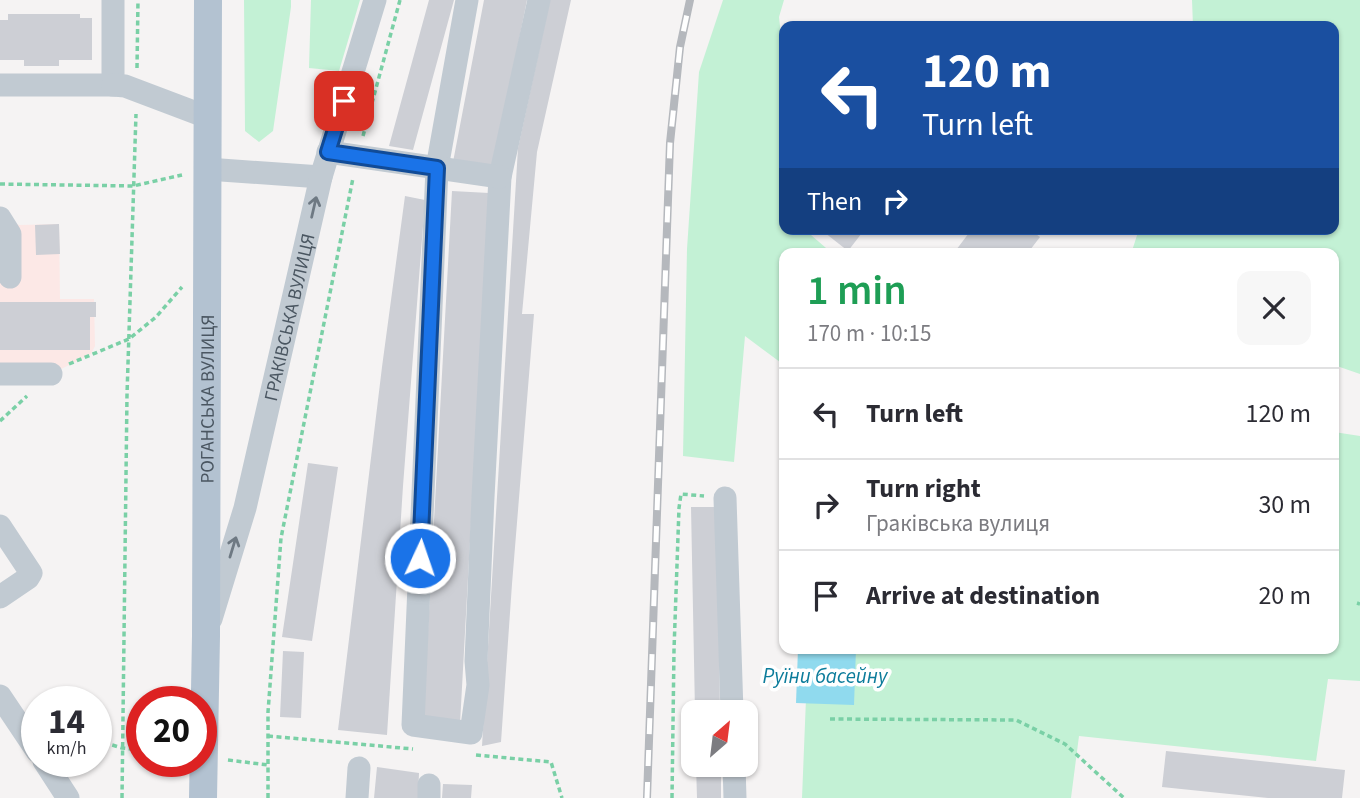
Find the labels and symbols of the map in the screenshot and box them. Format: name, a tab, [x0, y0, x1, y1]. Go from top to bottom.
pin	[314, 71, 374, 131]
one-way arrow	[308, 196, 321, 219]
street label: ГРАКІВСЬКА ВУЛИЦЯ	[258, 231, 323, 404]
street label: РОГАНСЬКА ВУЛИЦЯ	[194, 314, 222, 484]
position arrow	[383, 521, 457, 595]
one-way arrow	[227, 537, 240, 559]
water label: Руїни басейну	[763, 661, 889, 691]
speed limit sign: 20	[126, 686, 217, 777]
north arrow	[681, 700, 758, 777]

